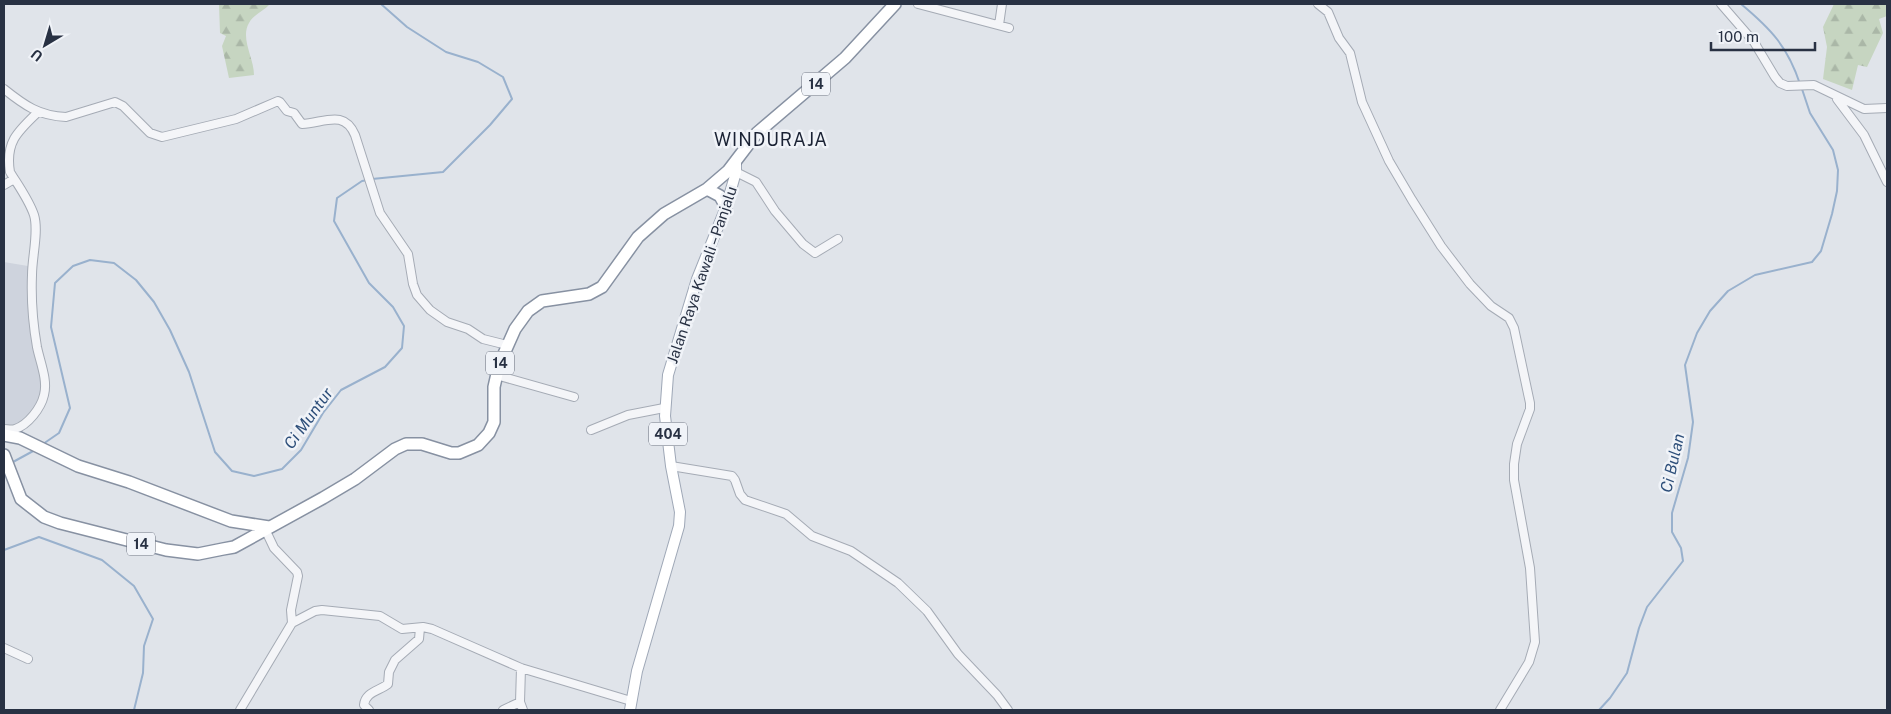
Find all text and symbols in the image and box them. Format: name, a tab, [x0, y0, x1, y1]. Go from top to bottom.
north arrow	[20, 20, 70, 70]
scale bar	[1711, 20, 1815, 52]
text: 100 m	[1718, 28, 1759, 45]
text: U	[28, 46, 46, 65]
road number: 14	[802, 72, 830, 96]
district label: WINDURAJA	[714, 129, 828, 150]
street label: Jalan Raya Kawali – Panjalu	[663, 184, 740, 366]
road number: 14	[486, 352, 514, 374]
water label: Ci Muntur	[280, 383, 337, 453]
road number: 404	[649, 422, 687, 446]
water label: Ci Bulan	[1656, 432, 1689, 494]
road number: 14	[127, 532, 155, 556]

